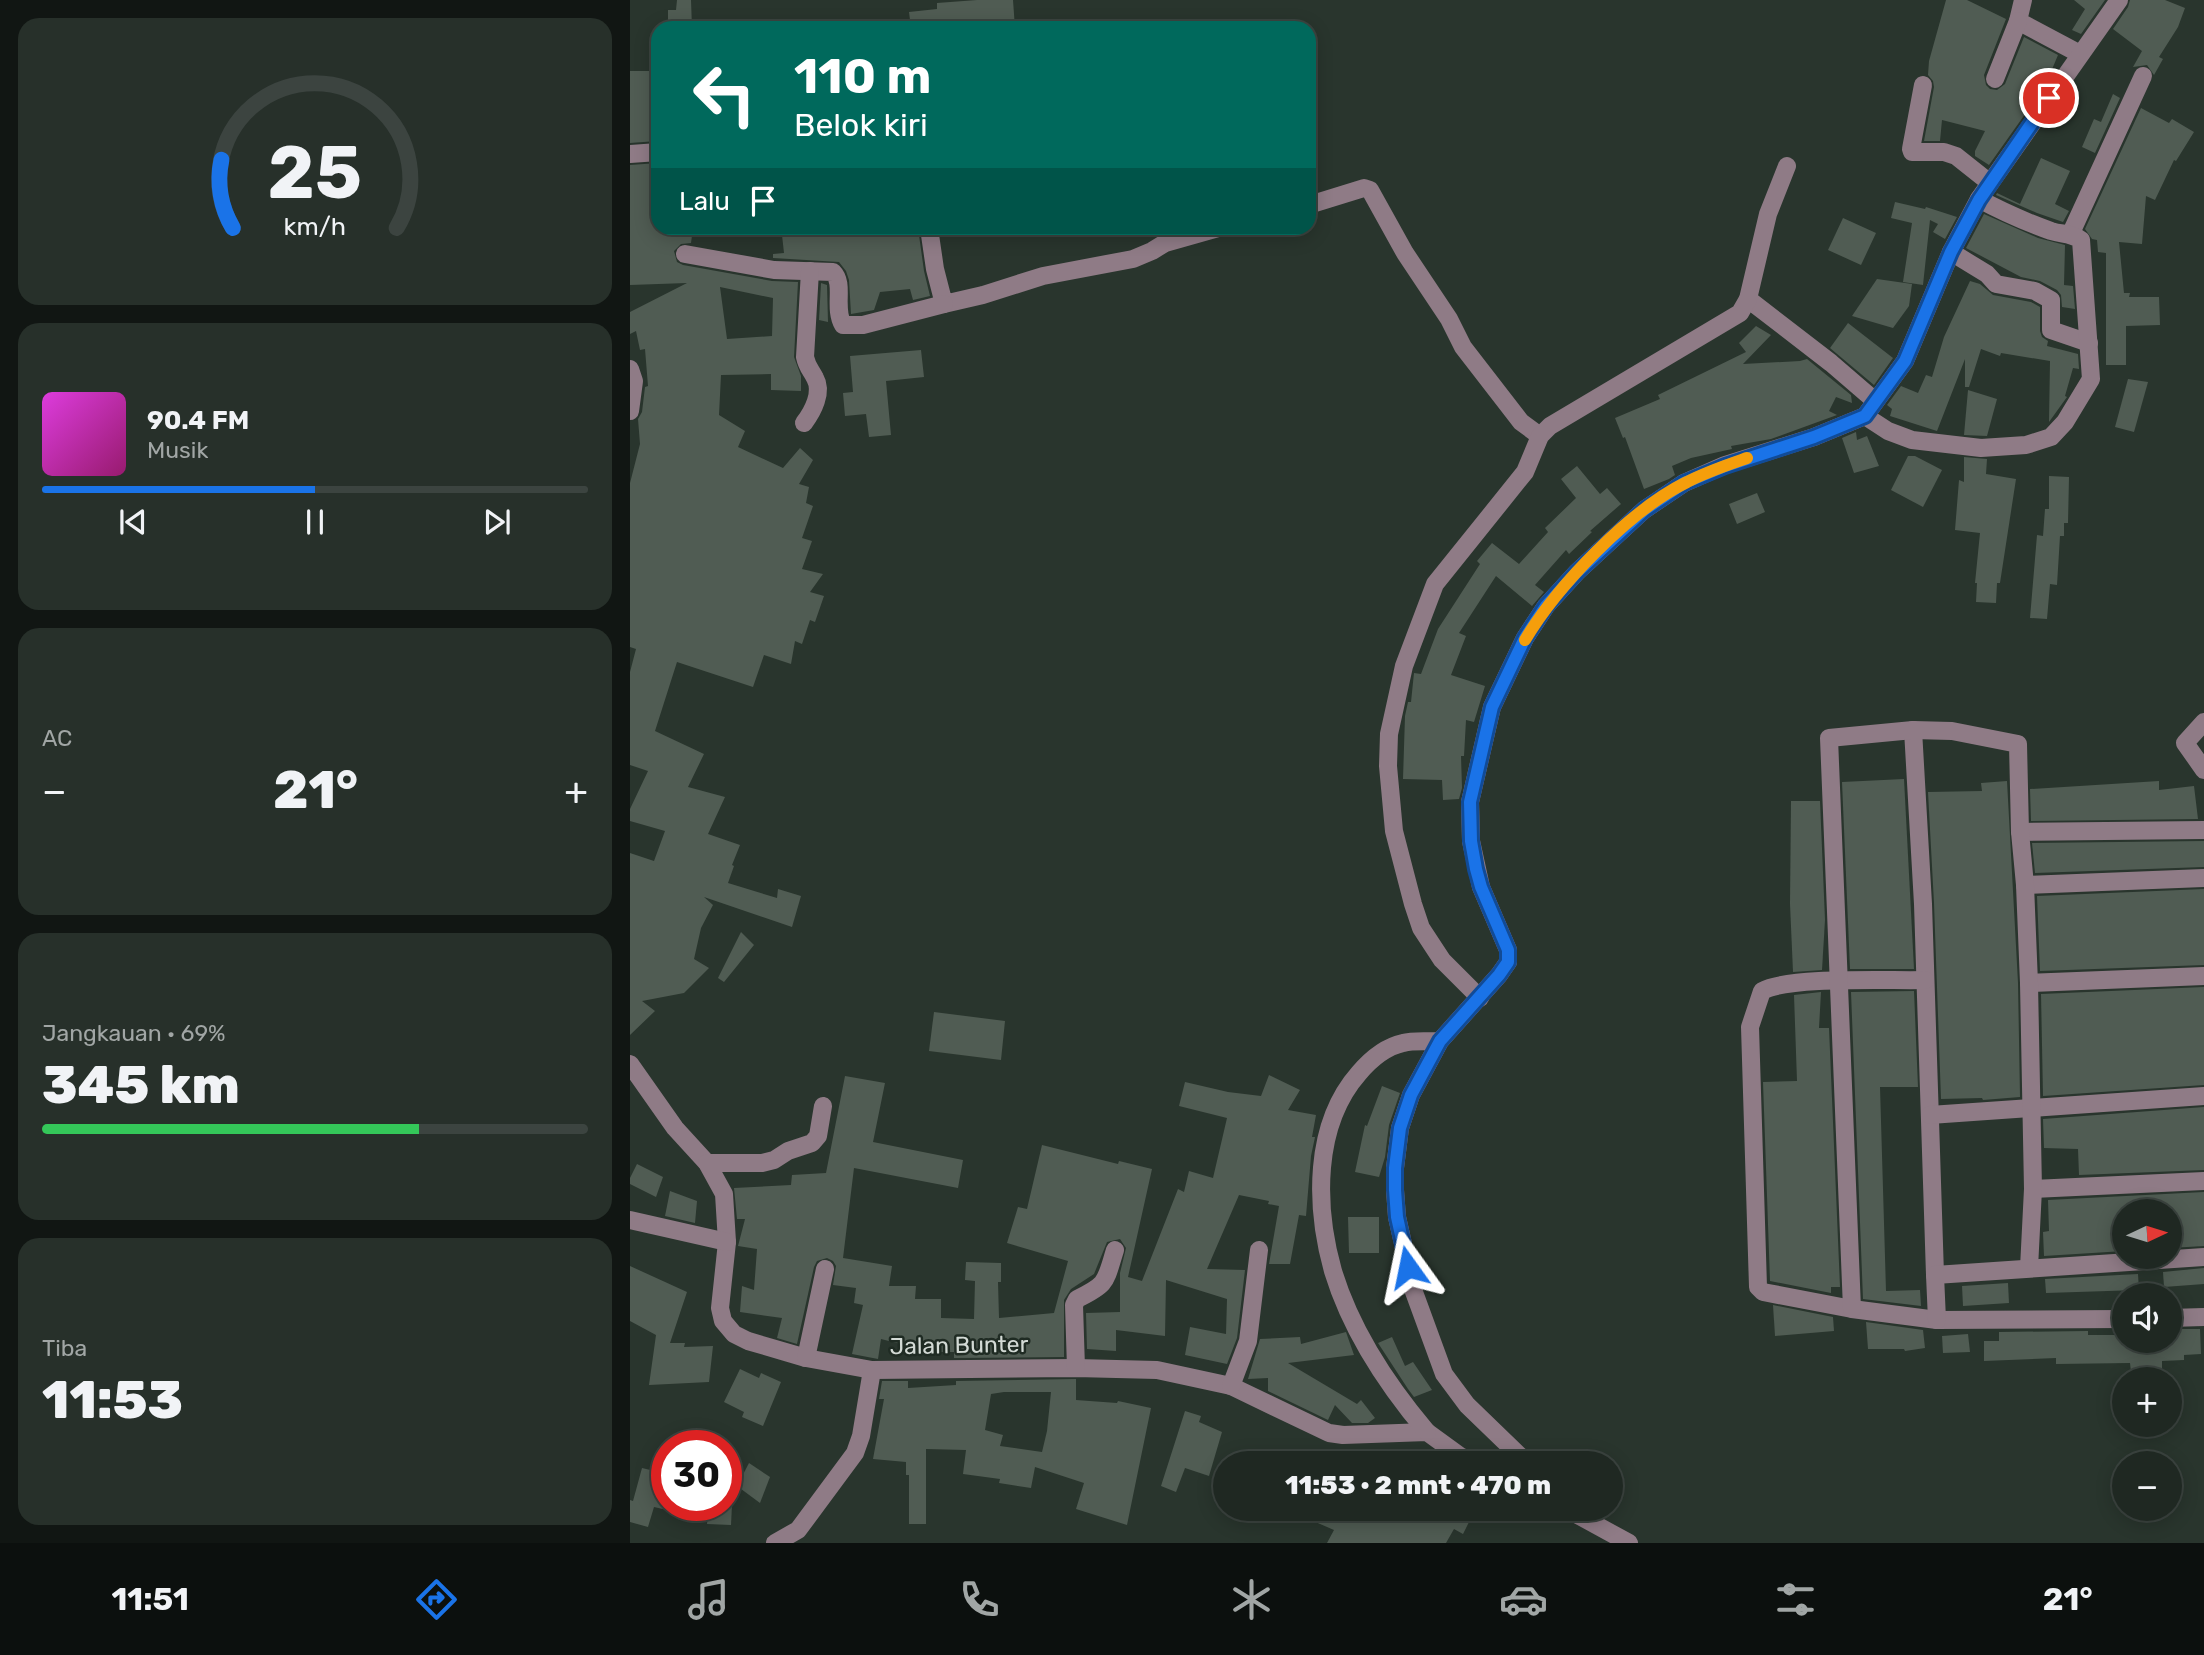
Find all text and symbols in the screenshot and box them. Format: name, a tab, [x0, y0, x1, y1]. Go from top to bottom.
text: 110 m	[794, 47, 931, 105]
icon: left	[679, 49, 770, 140]
pin	[2019, 68, 2079, 128]
icon: arrive	[2030, 79, 2068, 117]
text: Belok kiri	[794, 106, 928, 144]
text: 25	[268, 130, 362, 216]
icon: arrive	[744, 182, 782, 220]
text: Lalu	[679, 186, 730, 217]
text: km/h	[284, 211, 346, 240]
text: 90.4 FM	[147, 405, 249, 436]
text: Musik	[147, 436, 208, 464]
icon: previous	[114, 503, 152, 541]
icon: pause	[296, 503, 334, 541]
icon: next	[478, 503, 516, 541]
text: AC	[42, 724, 72, 752]
text: 21°	[273, 759, 358, 821]
text: −	[42, 768, 67, 814]
text: +	[564, 768, 588, 814]
text: Jangkauan · 69%	[42, 1019, 226, 1047]
text: 345 km	[42, 1054, 240, 1116]
north arrow	[2112, 1199, 2182, 1269]
map controls	[2112, 1199, 2182, 1521]
position arrow	[1371, 1230, 1445, 1304]
button: sound	[2112, 1283, 2182, 1353]
street label: Jalan Bunter	[889, 1330, 1029, 1360]
text: Tiba	[42, 1334, 87, 1362]
button: +	[2112, 1367, 2182, 1437]
text: 11:53	[42, 1369, 183, 1431]
speed limit sign: 30	[651, 1430, 742, 1521]
button: −	[2112, 1451, 2182, 1521]
text: 11:53 · 2 mnt · 470 m	[1285, 1470, 1551, 1501]
icon: directions	[412, 1575, 461, 1624]
icon: music	[684, 1575, 733, 1624]
icon: phone	[955, 1575, 1004, 1624]
icon: climate	[1227, 1575, 1276, 1624]
icon: car	[1499, 1575, 1548, 1624]
icon: filters	[1771, 1575, 1820, 1624]
text: 11:51	[111, 1580, 189, 1618]
text: 21°	[2043, 1580, 2093, 1618]

